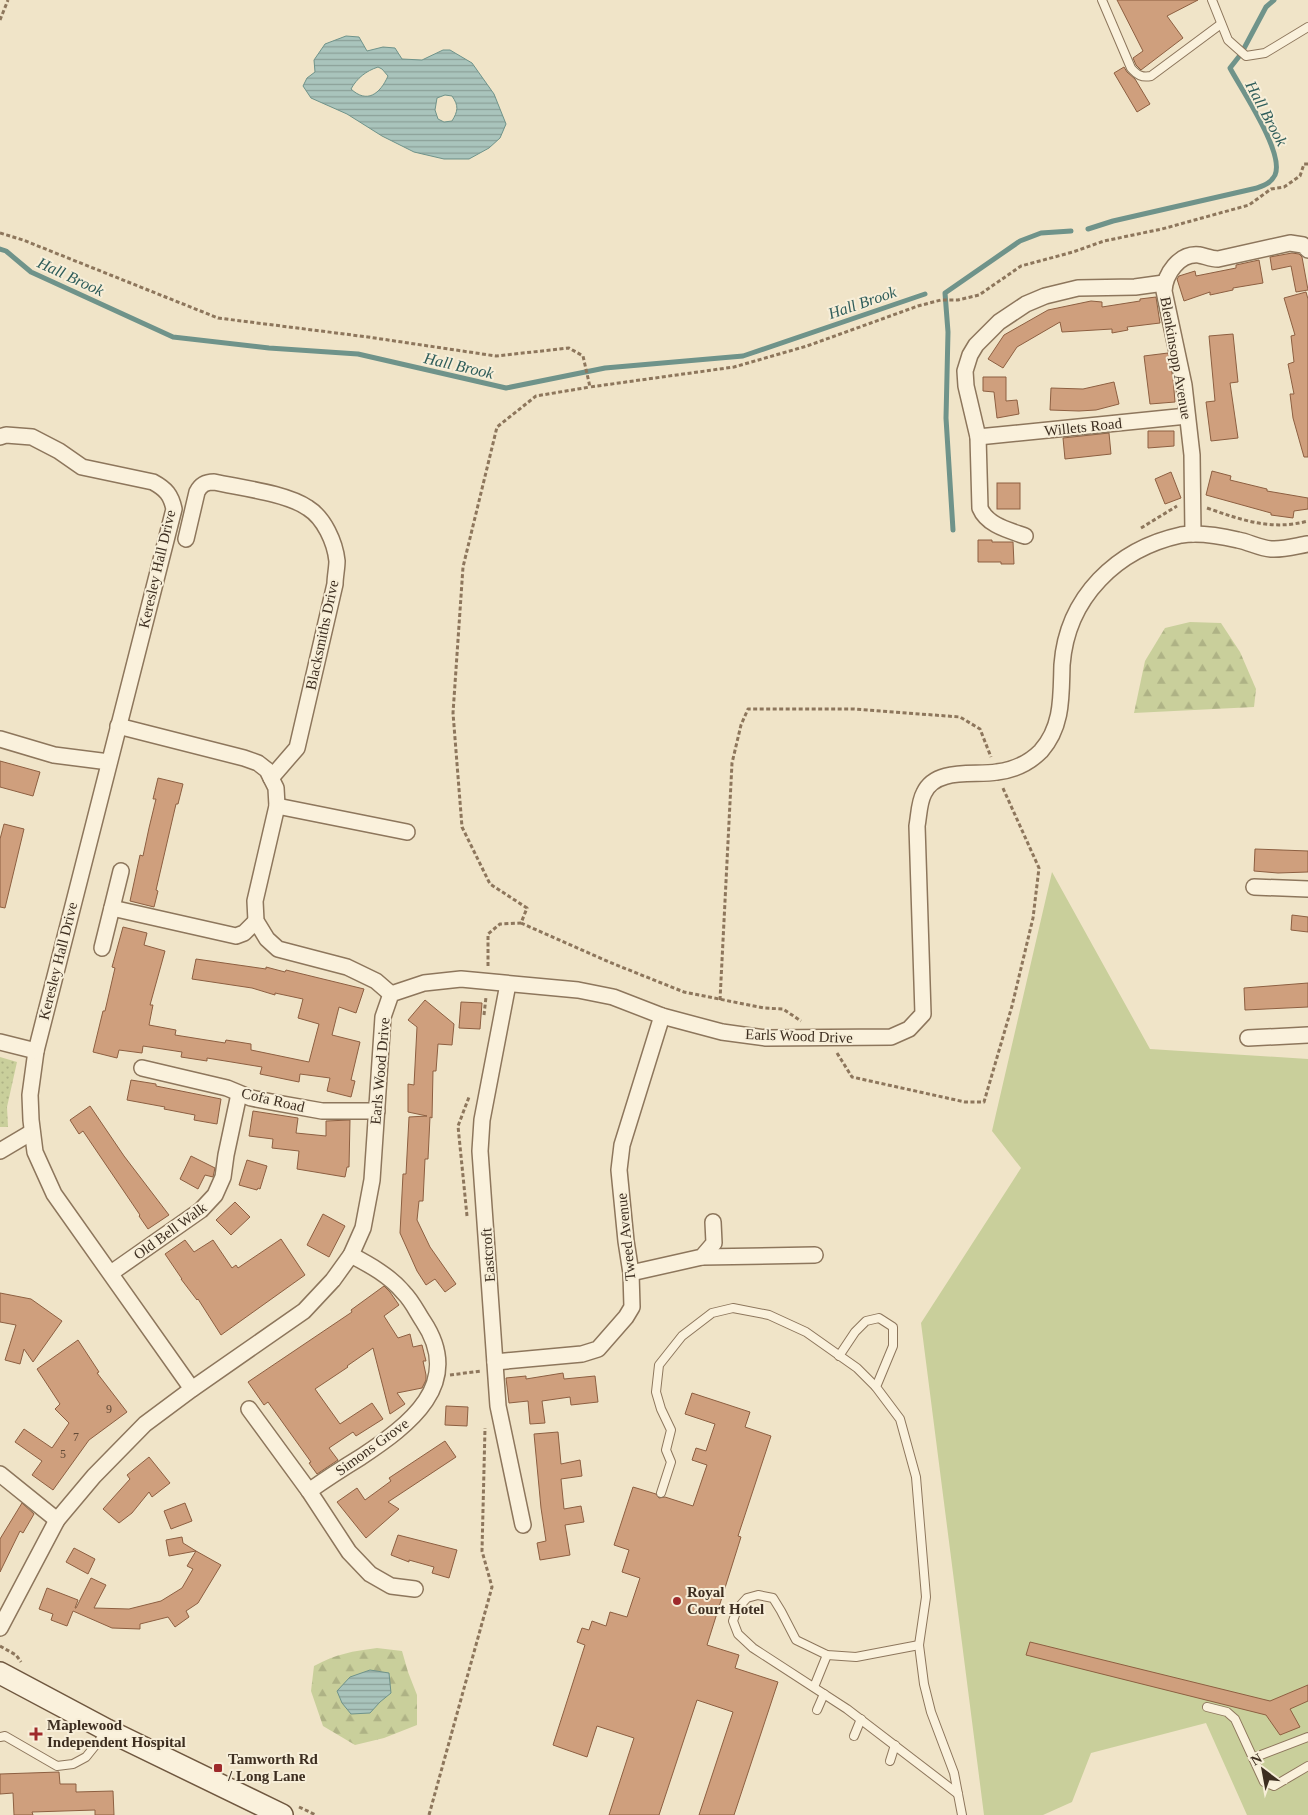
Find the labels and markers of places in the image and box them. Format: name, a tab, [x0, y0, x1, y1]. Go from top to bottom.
place label: Royal Court Hotel	[687, 1584, 764, 1617]
marker: Royal Court Hotel	[671, 1595, 683, 1607]
place label: Maplewood Independent Hospital	[47, 1717, 186, 1750]
marker: Maplewood Independent Hospital	[29, 1727, 43, 1741]
place label: Tamworth Rd / Long Lane	[227, 1751, 319, 1784]
marker: Tamworth Rd / Long Lane	[212, 1762, 224, 1774]

